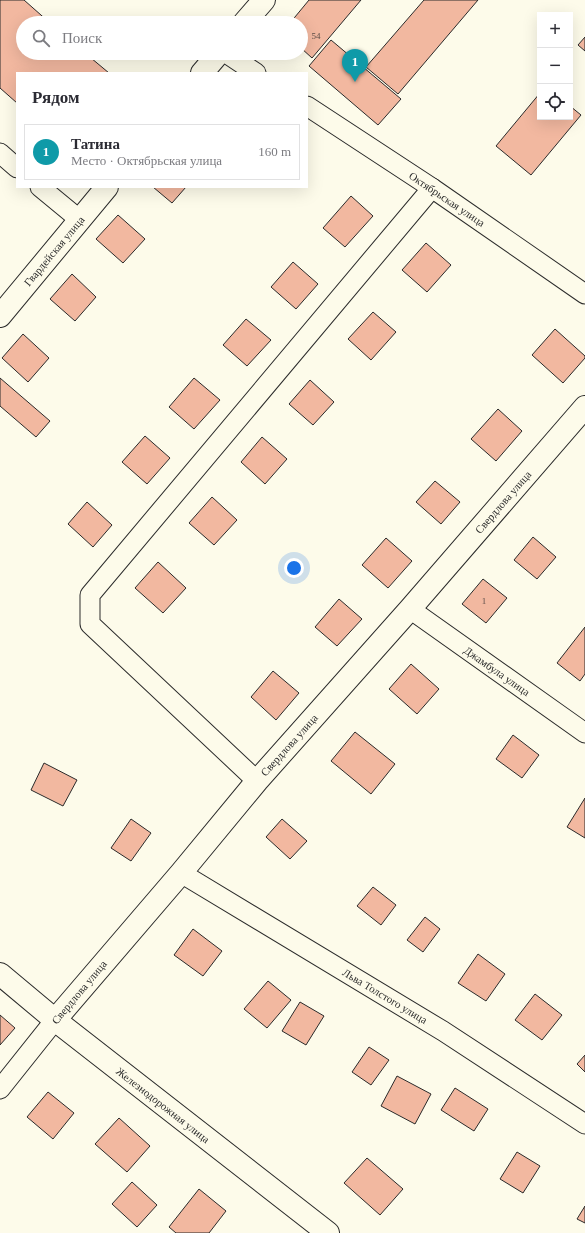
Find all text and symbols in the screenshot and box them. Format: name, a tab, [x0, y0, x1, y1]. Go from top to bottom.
map controls	[537, 12, 573, 120]
button: +	[537, 12, 573, 48]
search box	[16, 16, 308, 60]
icon: search	[30, 27, 52, 49]
text: Поиск	[62, 30, 102, 46]
house number: 54	[312, 31, 321, 41]
button: −	[537, 48, 573, 84]
pin: 1	[342, 49, 368, 82]
button: locate	[537, 84, 573, 120]
text: Рядом	[32, 88, 80, 107]
text: Татина	[71, 136, 120, 152]
text: 1	[43, 144, 49, 159]
text: 160 m	[258, 144, 291, 159]
text: Место · Октябрьская улица	[71, 153, 222, 168]
street label: Октябрьская улица	[407, 169, 487, 229]
street label: Гвардейская улица	[21, 214, 87, 288]
street label: Свердлова улица	[473, 468, 534, 536]
your location	[284, 558, 304, 578]
house number: 1	[482, 596, 486, 606]
street label: Джамбула улица	[462, 644, 532, 698]
street label: Свердлова улица	[258, 711, 320, 778]
street label: Свердлова улица	[49, 958, 109, 1026]
street label: Льва Толстого улица	[341, 966, 430, 1026]
street label: Железнодорожная улица	[114, 1065, 212, 1145]

